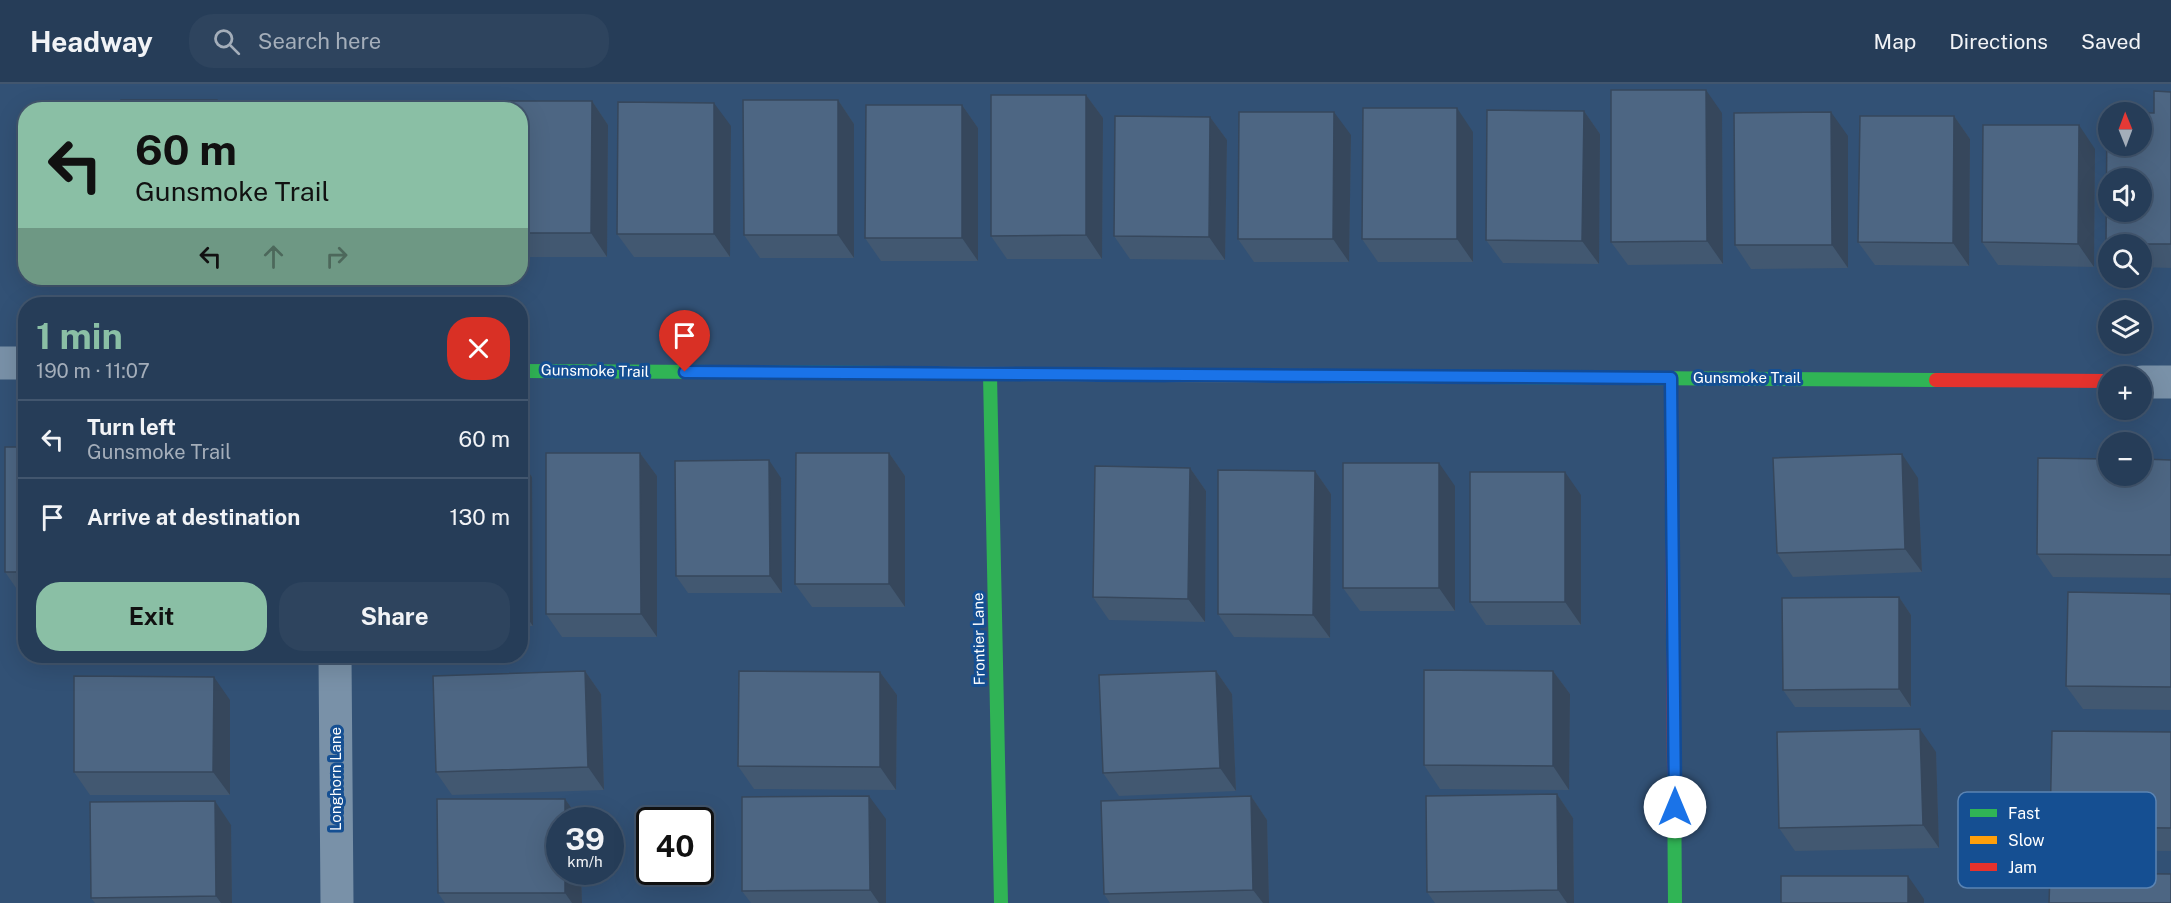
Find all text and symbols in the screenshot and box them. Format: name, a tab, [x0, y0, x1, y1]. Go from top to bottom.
search box	[189, 14, 609, 68]
text: Headway	[30, 25, 153, 58]
icon: search	[210, 25, 243, 58]
text: Search here	[258, 28, 381, 54]
text: Map	[1874, 29, 1916, 54]
text: Directions	[1949, 29, 2048, 54]
text: Saved	[2081, 29, 2141, 54]
north arrow	[2098, 102, 2152, 156]
map controls	[2098, 102, 2152, 486]
text: 60 m	[135, 125, 237, 174]
icon: left	[36, 126, 114, 204]
button: sound	[2098, 168, 2152, 222]
text: Gunsmoke Trail	[135, 175, 330, 207]
button: search	[2098, 234, 2152, 288]
icon: left	[194, 240, 227, 273]
icon: ahead	[257, 240, 290, 273]
icon: right	[320, 240, 353, 273]
button: layers	[2098, 300, 2152, 354]
pin	[659, 310, 710, 372]
text: 1 min	[36, 315, 123, 357]
button: close	[447, 317, 510, 380]
icon: arrive	[668, 319, 701, 352]
text: 190 m · 11:07	[36, 359, 150, 383]
street label: Gunsmoke Trail	[541, 361, 649, 380]
button: +	[2098, 366, 2152, 420]
street label: Gunsmoke Trail	[1693, 369, 1801, 386]
text: Turn left	[87, 414, 176, 440]
icon: left	[36, 423, 69, 456]
text: 60 m	[459, 426, 510, 452]
button: −	[2098, 432, 2152, 486]
text: Gunsmoke Trail	[87, 440, 231, 464]
icon: arrive	[36, 501, 69, 534]
text: Arrive at destination	[87, 504, 300, 530]
text: 130 m	[449, 504, 510, 530]
button: Exit	[36, 582, 267, 651]
button: Share	[279, 582, 510, 651]
street label: Frontier Lane	[969, 592, 988, 686]
street label: Longhorn Lane	[327, 727, 344, 831]
position arrow	[1643, 775, 1707, 839]
legend	[1958, 792, 2156, 888]
text: Fast	[2008, 804, 2040, 823]
speed limit sign: 40	[636, 807, 714, 885]
text: 39	[565, 821, 605, 857]
text: Slow	[2008, 831, 2045, 850]
text: km/h	[567, 853, 603, 870]
text: Jam	[2008, 858, 2037, 877]

